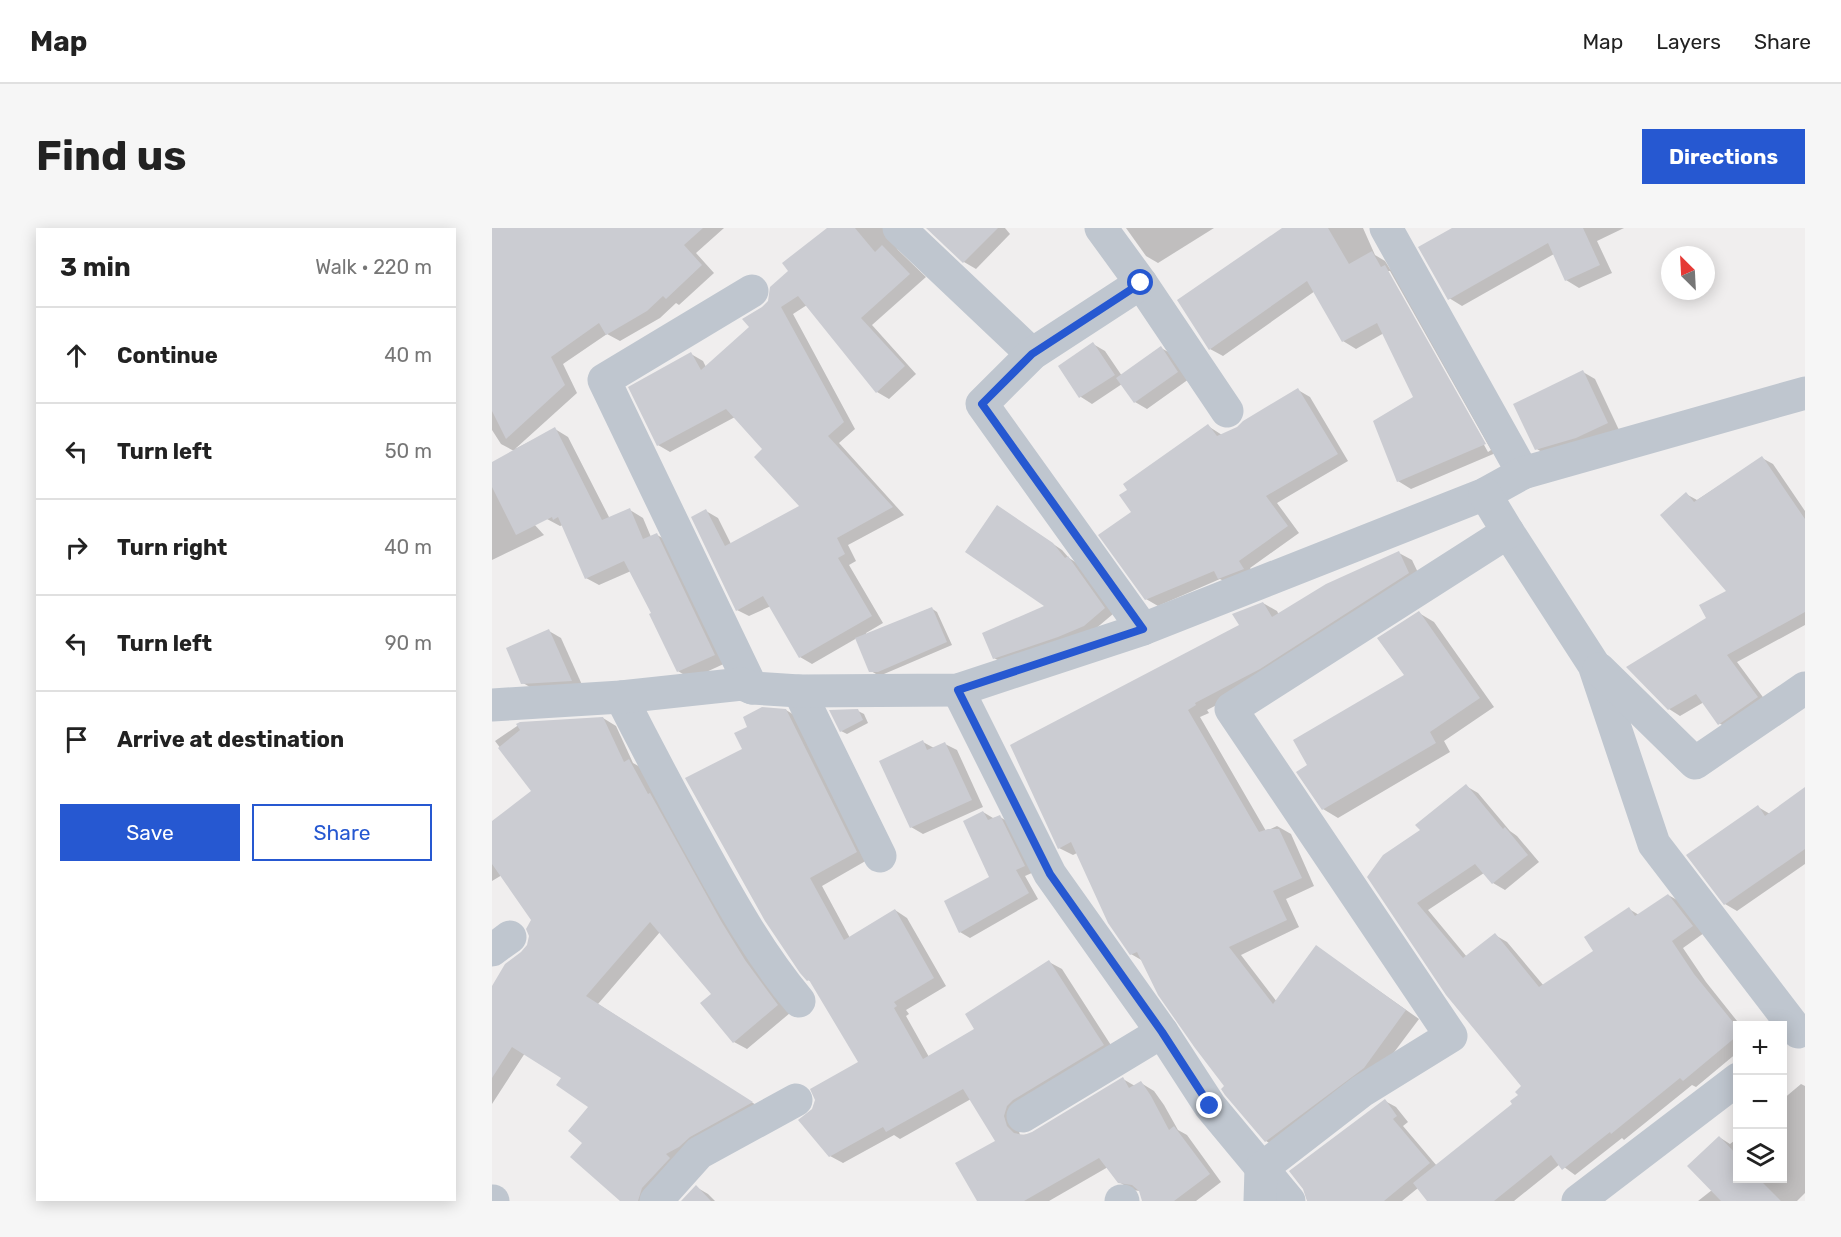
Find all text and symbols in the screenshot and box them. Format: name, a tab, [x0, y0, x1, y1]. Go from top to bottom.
text: Map	[30, 25, 87, 58]
text: Map	[1582, 29, 1623, 54]
text: Layers	[1656, 29, 1721, 54]
text: Share	[1754, 29, 1811, 54]
button: Directions	[1642, 129, 1805, 184]
text: Find us	[36, 131, 187, 181]
north arrow	[1661, 246, 1715, 300]
text: 3 min	[60, 252, 131, 283]
text: Walk · 220 m	[315, 255, 432, 279]
route start	[1127, 269, 1153, 295]
icon: ahead	[60, 339, 93, 372]
text: Continue	[117, 342, 218, 369]
text: 40 m	[384, 343, 432, 367]
icon: left	[60, 435, 93, 468]
text: Turn left	[117, 438, 212, 465]
text: 50 m	[385, 439, 432, 463]
icon: right	[60, 531, 93, 564]
text: Turn right	[117, 534, 227, 561]
text: 40 m	[384, 535, 432, 559]
icon: left	[60, 627, 93, 660]
text: Turn left	[117, 630, 212, 657]
text: 90 m	[385, 631, 432, 655]
icon: arrive	[60, 723, 93, 756]
text: Arrive at destination	[117, 726, 344, 753]
button: Save	[60, 804, 240, 861]
button: Share	[252, 804, 432, 861]
map controls	[1733, 1021, 1787, 1183]
button: +	[1733, 1021, 1787, 1075]
button: −	[1733, 1075, 1787, 1129]
route end	[1196, 1092, 1222, 1118]
button: layers	[1733, 1129, 1787, 1183]

